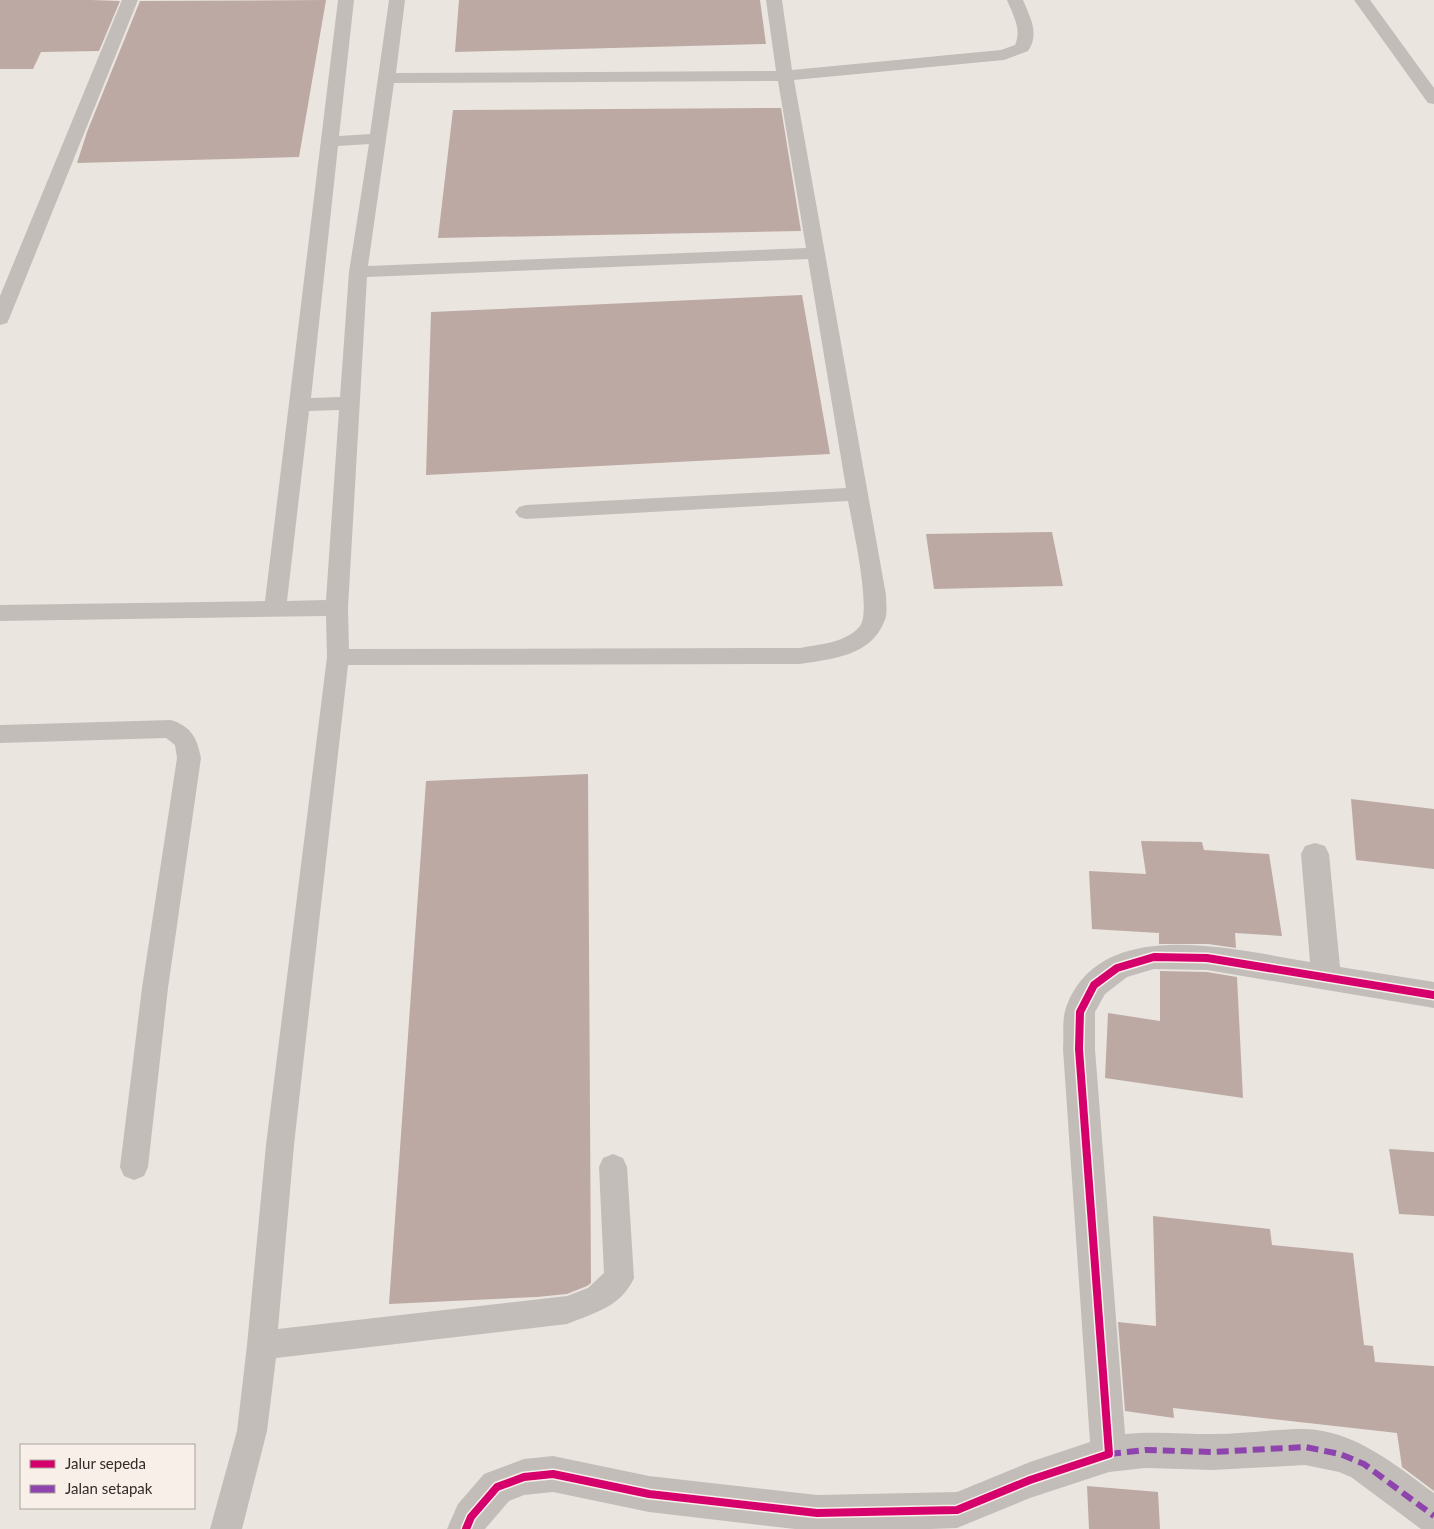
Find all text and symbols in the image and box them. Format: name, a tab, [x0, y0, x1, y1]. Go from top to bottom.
legend	[20, 1444, 195, 1509]
text: Jalur sepeda	[65, 1454, 146, 1472]
text: Jalan setapak	[65, 1479, 153, 1497]

